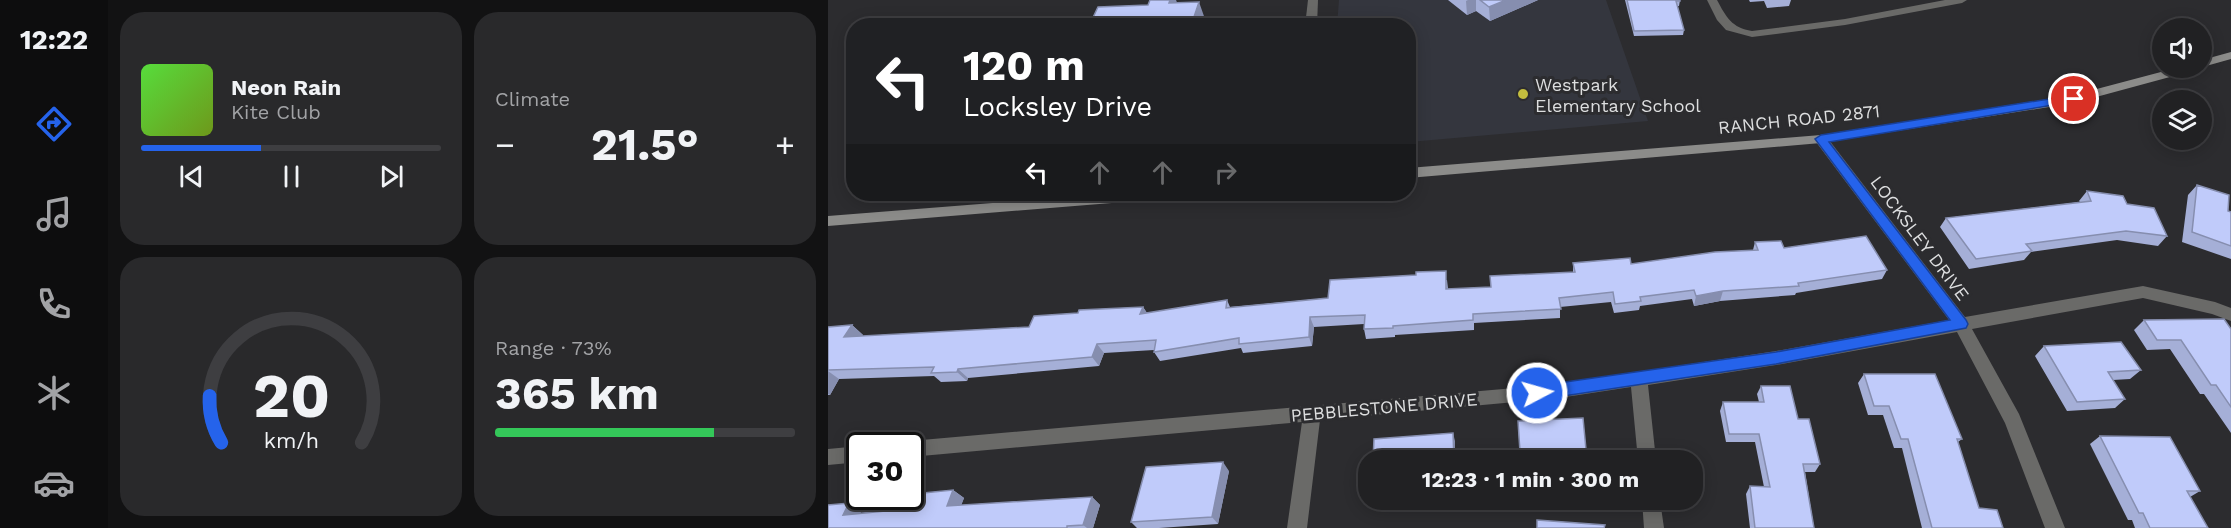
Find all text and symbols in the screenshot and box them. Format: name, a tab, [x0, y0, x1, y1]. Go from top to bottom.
map controls	[2152, 18, 2212, 150]
button: sound	[2152, 18, 2212, 78]
text: 12:22	[20, 24, 88, 56]
text: 120 m	[963, 41, 1085, 90]
icon: left	[864, 42, 942, 120]
pin	[2048, 73, 2099, 124]
place label: Westpark Elementary School	[1535, 74, 1701, 116]
text: Neon Rain	[231, 75, 341, 100]
icon: arrive	[2057, 82, 2090, 115]
text: Climate	[495, 87, 570, 111]
marker: Westpark Elementary School	[1516, 87, 1530, 101]
button: layers	[2152, 90, 2212, 150]
text: Locksley Drive	[963, 91, 1152, 123]
text: Kite Club	[231, 100, 321, 124]
street label: RANCH ROAD 2871	[1717, 100, 1881, 138]
icon: directions	[33, 103, 75, 145]
text: 21.5°	[591, 118, 699, 171]
text: −	[495, 125, 515, 164]
text: +	[775, 125, 795, 164]
icon: left	[1020, 156, 1053, 189]
icon: ahead	[1083, 156, 1116, 189]
icon: ahead	[1146, 156, 1179, 189]
icon: right	[1209, 156, 1242, 189]
icon: previous	[175, 160, 208, 193]
icon: pause	[275, 160, 308, 193]
icon: next	[375, 160, 408, 193]
street label: LOCKSLEY DRIVE	[1866, 172, 1974, 304]
icon: music	[33, 193, 75, 235]
icon: phone	[33, 283, 75, 325]
text: Range · 73%	[495, 336, 612, 360]
text: 20	[252, 359, 330, 432]
position arrow	[1505, 361, 1569, 425]
text: 365 km	[495, 367, 659, 420]
icon: climate	[33, 372, 75, 414]
street label: PEBBLESTONE DRIVE	[1290, 388, 1478, 426]
text: km/h	[263, 429, 319, 454]
speed limit sign: 30	[846, 432, 924, 510]
icon: car	[33, 462, 75, 504]
text: 12:23 · 1 min · 300 m	[1422, 467, 1639, 492]

